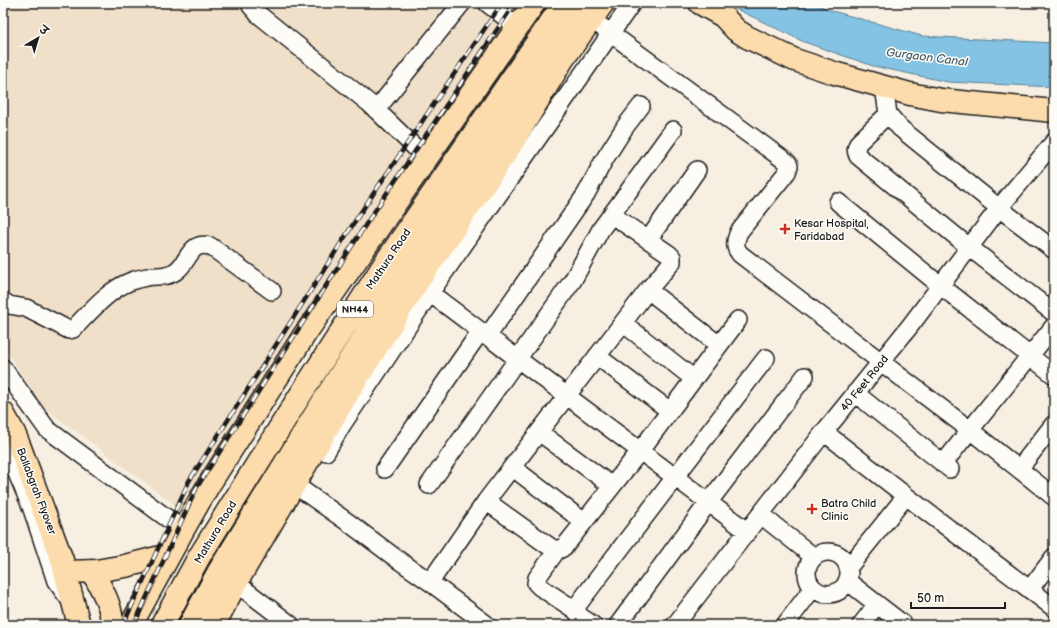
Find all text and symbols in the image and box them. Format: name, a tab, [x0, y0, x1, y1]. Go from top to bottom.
north arrow	[18, 18, 58, 58]
text: उ	[36, 23, 52, 39]
water label: Gurgaon Canal	[885, 45, 970, 70]
place label: Kesar Hospital, Faridabad	[794, 217, 869, 243]
marker: Kesar Hospital, Faridabad	[779, 223, 791, 235]
street label: Mathura Road	[363, 226, 414, 292]
road number: NH44	[337, 301, 373, 317]
street label: 40 Feet Road	[838, 353, 891, 414]
street label: Ballabgrah Flyover	[14, 446, 59, 537]
place label: Batra Child Clinic	[821, 497, 876, 523]
street label: Mathura Road	[192, 499, 239, 566]
marker: Batra Child Clinic	[806, 503, 818, 515]
scale bar	[911, 584, 1005, 610]
text: 50 m	[917, 591, 944, 606]

